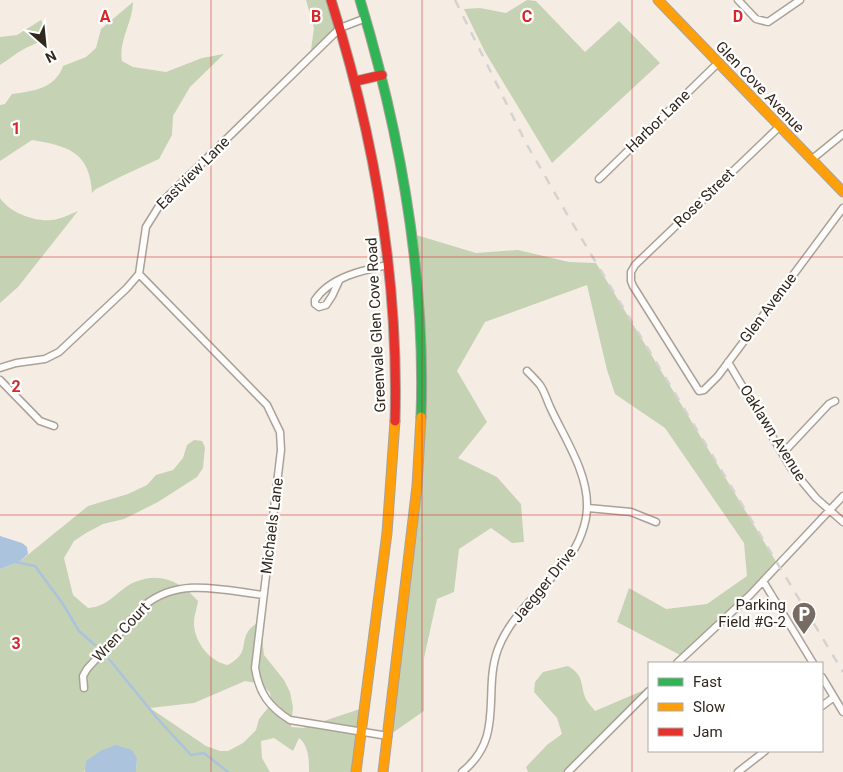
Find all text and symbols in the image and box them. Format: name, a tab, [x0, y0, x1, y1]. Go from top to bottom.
text: A	[100, 7, 111, 26]
text: B	[311, 7, 321, 26]
text: C	[522, 7, 532, 26]
text: D	[733, 7, 743, 26]
north arrow	[20, 20, 70, 70]
street label: Glen Cove Avenue	[712, 38, 808, 136]
text: N	[43, 47, 59, 66]
street label: Harbor Lane	[622, 86, 694, 156]
text: 1	[11, 119, 21, 138]
street label: Eastview Lane	[153, 133, 233, 213]
street label: Rose Street	[670, 165, 738, 231]
street label: Greenvale Glen Cove Road	[362, 237, 390, 413]
street label: Glen Avenue	[736, 269, 800, 347]
text: 2	[11, 377, 21, 396]
street label: Oaklawn Avenue	[736, 381, 810, 485]
street label: Michaels Lane	[257, 477, 287, 575]
street label: Jaegger Drive	[508, 544, 580, 626]
place label: Parking Field #G-2	[718, 596, 786, 631]
street label: Wren Court	[89, 598, 153, 666]
parking icon: Parking Field #G-2	[791, 601, 817, 635]
text: 3	[11, 634, 21, 653]
legend	[648, 662, 823, 752]
text: Fast	[693, 673, 722, 691]
text: Slow	[693, 698, 725, 716]
text: Jam	[693, 723, 723, 741]

